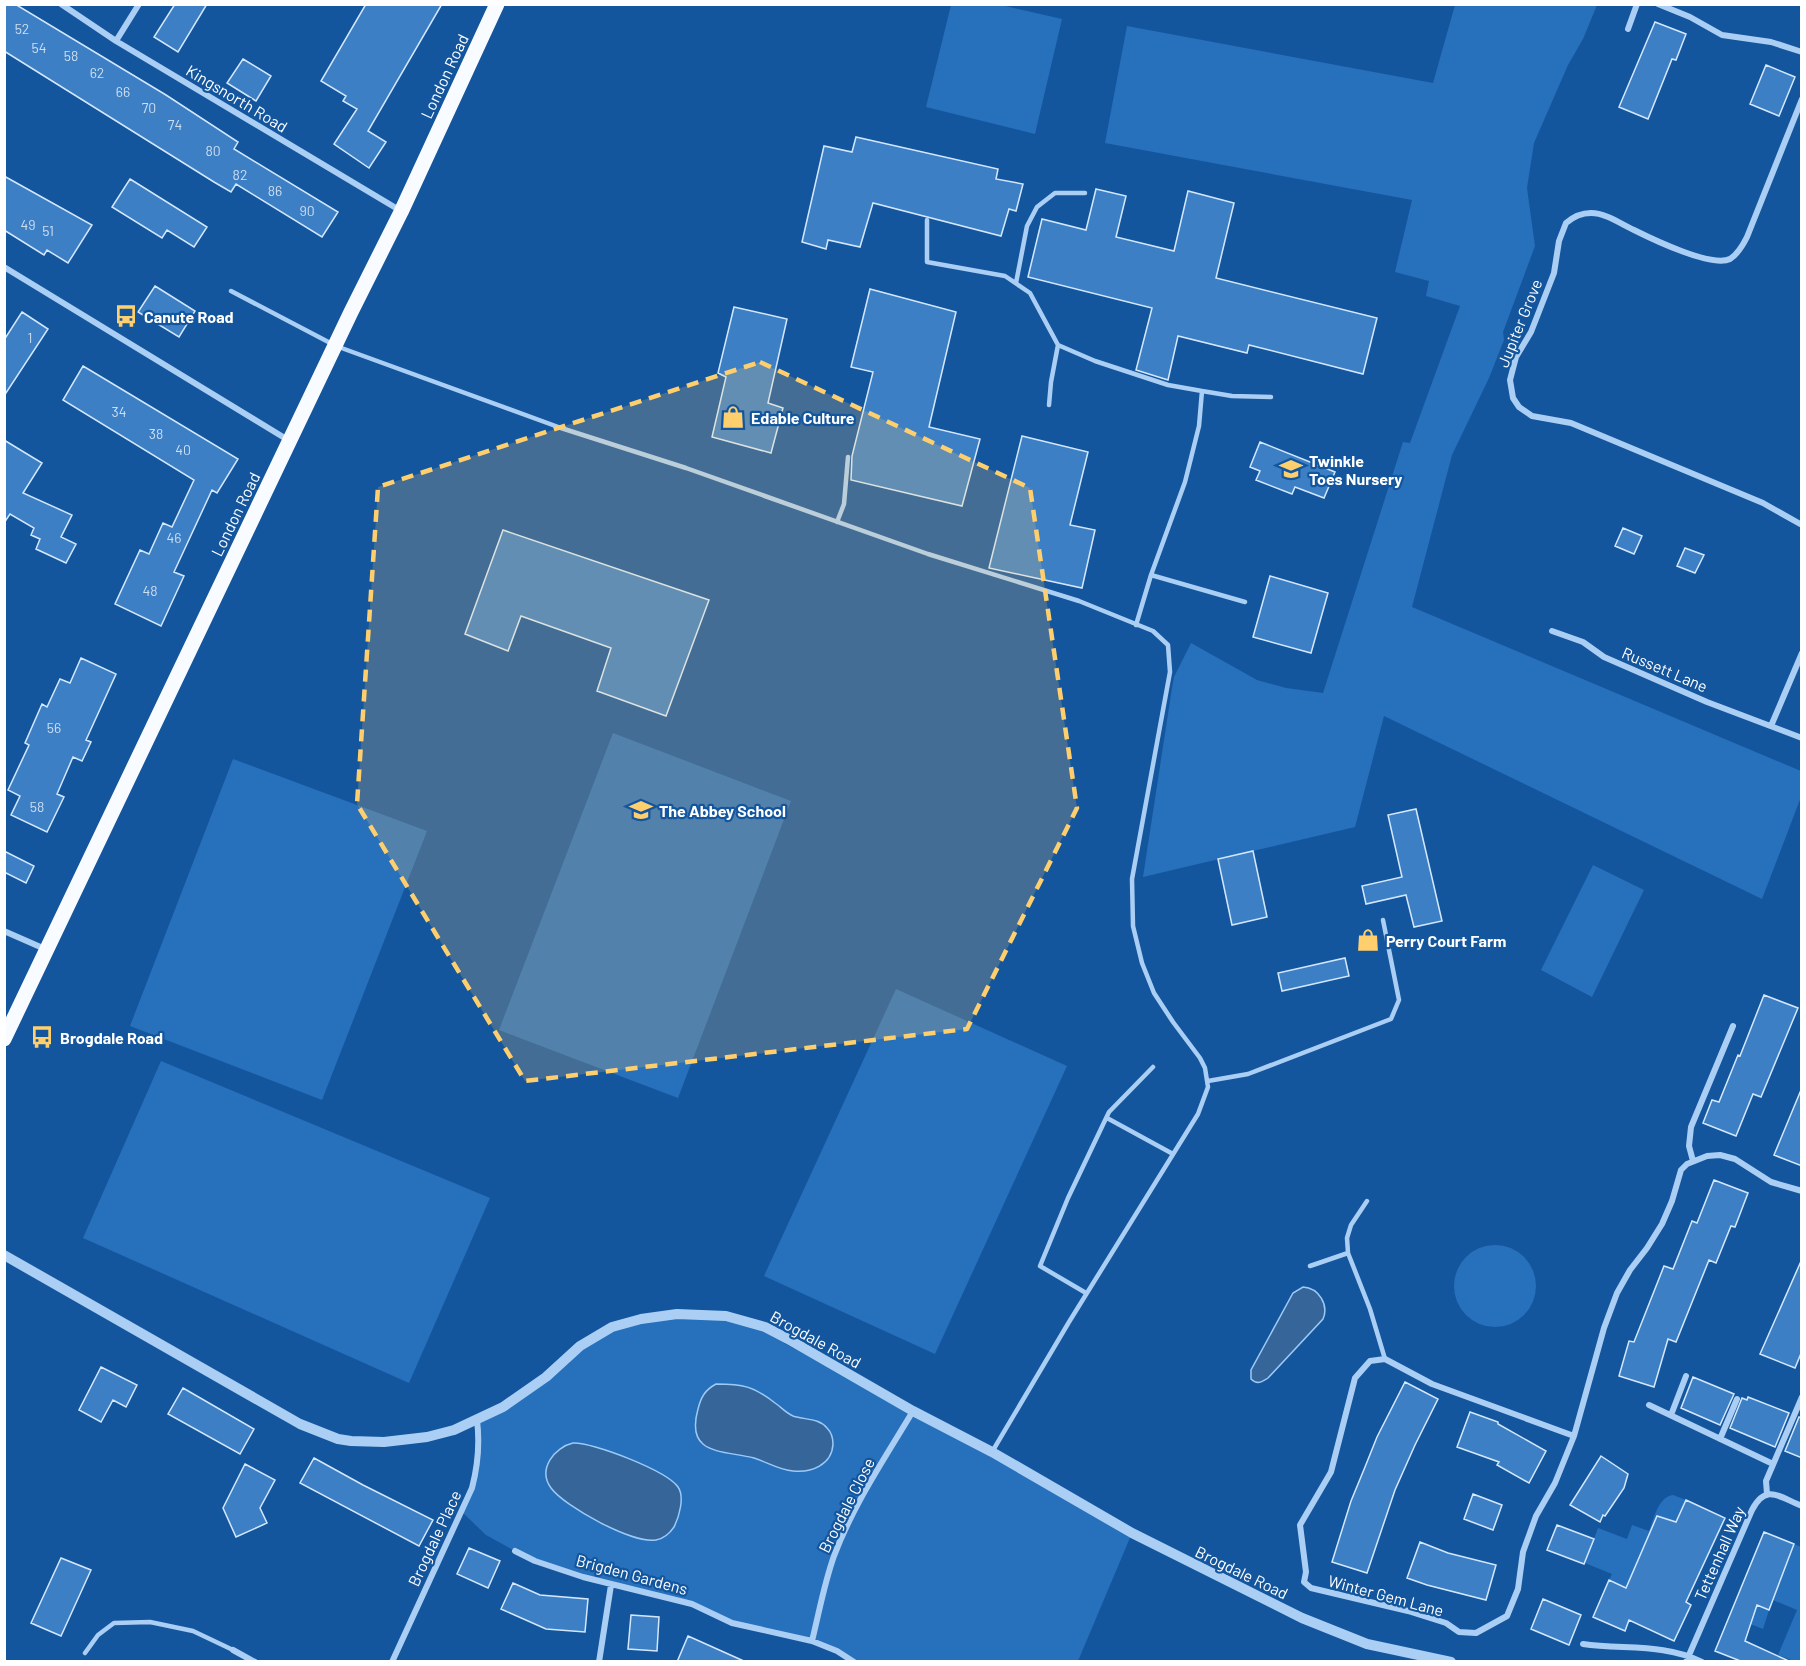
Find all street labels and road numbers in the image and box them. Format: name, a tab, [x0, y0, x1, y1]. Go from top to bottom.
street label: London Road	[416, 31, 472, 121]
street label: Kingsnorth Road	[183, 60, 291, 136]
street label: Jupiter Grove	[1493, 276, 1545, 370]
street label: London Road	[207, 469, 263, 559]
street label: Russett Lane	[1619, 642, 1711, 696]
street label: Brogdale Road	[767, 1306, 865, 1372]
street label: Brogdale Close	[814, 1454, 878, 1556]
street label: Brogdale Place	[404, 1487, 464, 1589]
street label: Tettenhall Way	[1690, 1502, 1748, 1603]
street label: Brogdale Road	[1193, 1541, 1291, 1603]
street label: Brigden Gardens	[574, 1550, 690, 1598]
street label: Winter Gem Lane	[1326, 1570, 1446, 1620]

